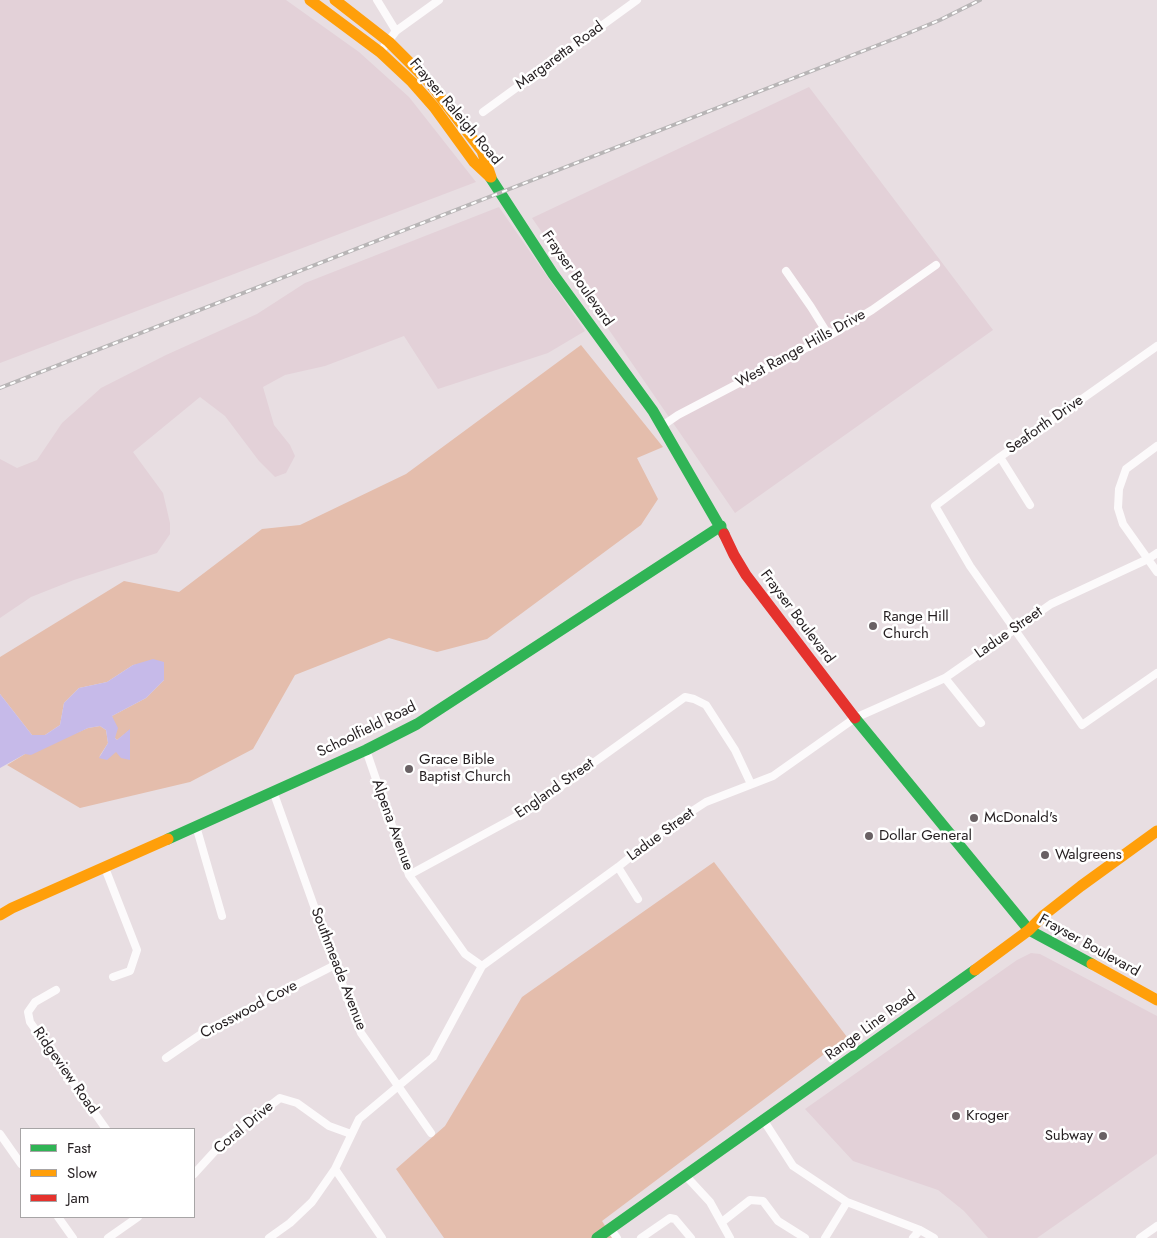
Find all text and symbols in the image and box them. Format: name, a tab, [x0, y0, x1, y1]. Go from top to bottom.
street label: Margaretta Road	[513, 18, 607, 94]
street label: Frayser Raleigh Road	[405, 55, 505, 169]
street label: Frayser Boulevard	[537, 228, 617, 330]
street label: West Range Hills Drive	[733, 306, 869, 392]
street label: Seaforth Drive	[1003, 392, 1087, 458]
street label: Frayser Boulevard	[756, 567, 838, 667]
street label: Ladue Street	[972, 603, 1046, 663]
place label: Range Hill Church	[883, 608, 949, 643]
marker: Range Hill Church	[867, 620, 879, 632]
street label: Schoolfield Road	[315, 698, 419, 762]
place label: Grace Bible Baptist Church	[419, 751, 511, 786]
street label: England Street	[512, 755, 598, 823]
marker: Grace Bible Baptist Church	[403, 763, 415, 775]
street label: Alpena Avenue	[367, 777, 417, 873]
street label: Ladue Street	[624, 805, 698, 865]
place label: McDonald's	[984, 809, 1058, 827]
marker: McDonald's	[968, 812, 980, 824]
place label: Dollar General	[879, 827, 972, 845]
marker: Dollar General	[863, 830, 875, 842]
place label: Walgreens	[1055, 846, 1122, 864]
marker: Walgreens	[1039, 849, 1051, 861]
street label: Southmeade Avenue	[306, 905, 370, 1033]
street label: Frayser Boulevard	[1035, 911, 1143, 981]
street label: Crosswood Cove	[197, 977, 301, 1043]
street label: Range Line Road	[822, 987, 920, 1065]
street label: Ridgeview Road	[28, 1024, 102, 1118]
street label: Coral Drive	[211, 1098, 277, 1158]
place label: Kroger	[966, 1107, 1009, 1125]
marker: Kroger	[950, 1110, 962, 1122]
place label: Subway	[1045, 1127, 1093, 1145]
legend	[20, 1128, 195, 1218]
marker: Subway	[1097, 1130, 1109, 1142]
text: Fast	[67, 1137, 91, 1159]
text: Slow	[67, 1162, 97, 1184]
text: Jam	[67, 1187, 90, 1209]

